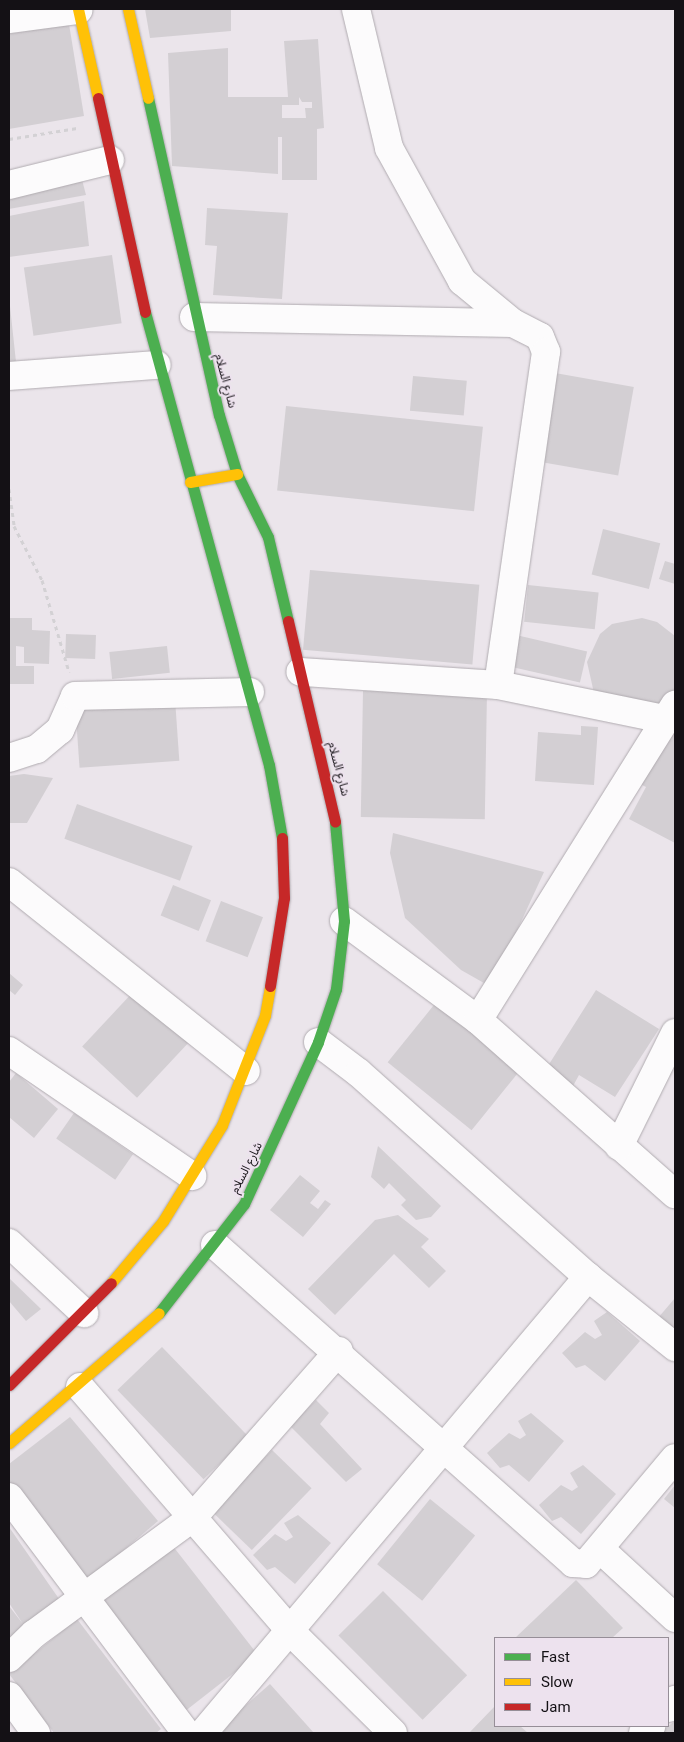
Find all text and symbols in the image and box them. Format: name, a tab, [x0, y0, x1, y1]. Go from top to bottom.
street label: شارع السلام	[211, 352, 239, 410]
street label: شارع السلام	[324, 740, 352, 798]
street label: شارع السلام	[228, 1140, 266, 1196]
legend	[494, 1637, 669, 1727]
text: Fast	[541, 1648, 570, 1666]
text: Slow	[541, 1673, 573, 1691]
text: Jam	[541, 1698, 571, 1716]

